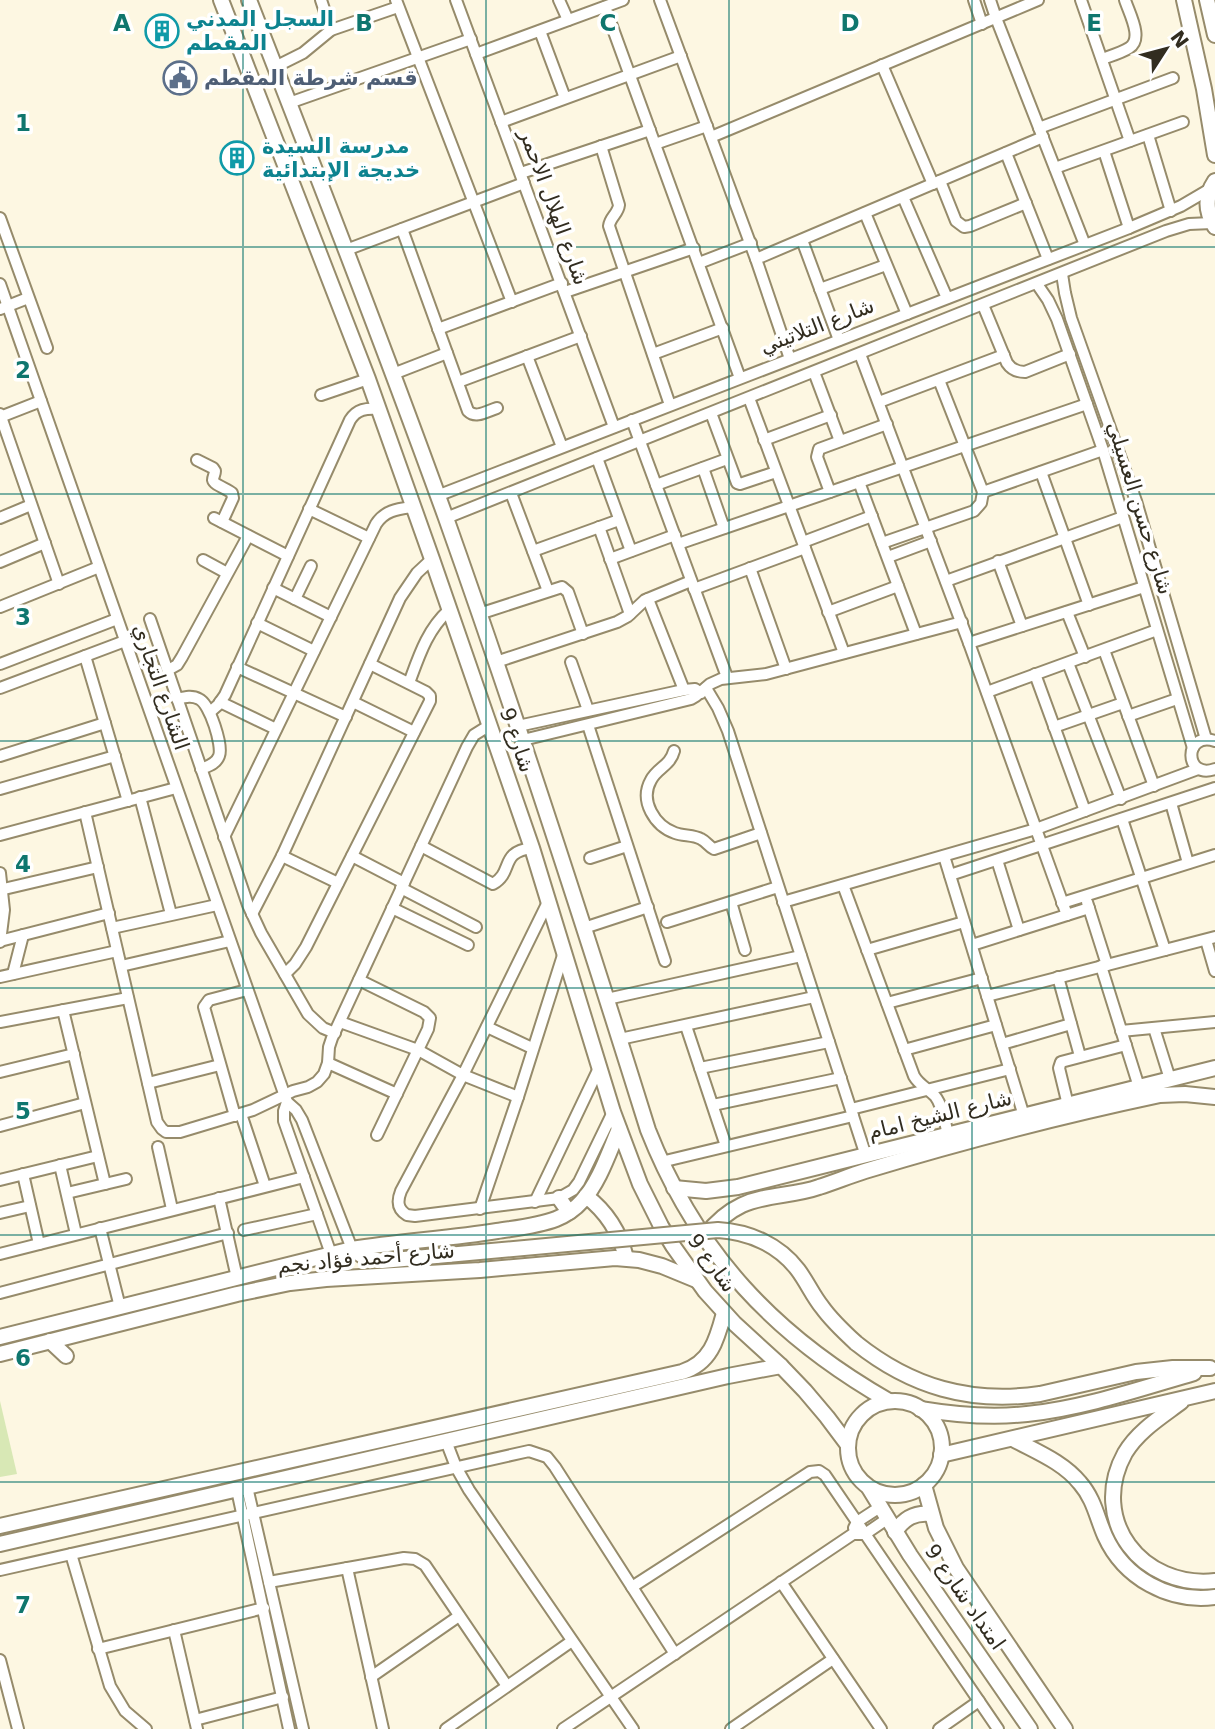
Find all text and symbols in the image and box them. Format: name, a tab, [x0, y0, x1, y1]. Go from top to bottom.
place label: السجل المدني المقطم	[186, 7, 334, 55]
text: A	[113, 10, 131, 36]
text: B	[355, 10, 373, 36]
text: C	[600, 10, 616, 36]
text: D	[840, 10, 860, 36]
text: E	[1086, 10, 1102, 36]
building icon: السجل المدني المقطم	[143, 12, 181, 50]
north arrow	[1131, 14, 1201, 84]
text: N	[1166, 26, 1193, 52]
public building icon: قسم شرطة المقطم	[161, 59, 199, 97]
place label: قسم شرطة المقطم	[204, 66, 418, 90]
text: 1	[15, 110, 31, 136]
street label: شارع الهلال الاحمر	[514, 125, 593, 288]
place label: مدرسة السيدة خديجة الإبتدائية	[262, 134, 420, 182]
building icon: مدرسة السيدة خديجة الإبتدائية	[218, 139, 256, 177]
street label: شارع التلاتيني	[756, 293, 878, 359]
text: 2	[15, 357, 31, 383]
street label: شارع حسن العسيلي	[1102, 419, 1178, 597]
text: 3	[15, 604, 31, 630]
street label: الشارع التجاري	[128, 621, 194, 753]
street label: شارع 9	[495, 705, 539, 775]
text: 4	[15, 851, 31, 877]
street label: شارع الشيخ امام	[866, 1086, 1014, 1144]
text: 5	[15, 1098, 31, 1124]
street label: شارع 9	[683, 1229, 741, 1297]
street label: شارع أحمد فؤاد نجم	[276, 1236, 456, 1279]
text: 6	[15, 1345, 31, 1371]
street label: امتداد شارع 9	[920, 1540, 1010, 1654]
text: 7	[15, 1592, 31, 1618]

